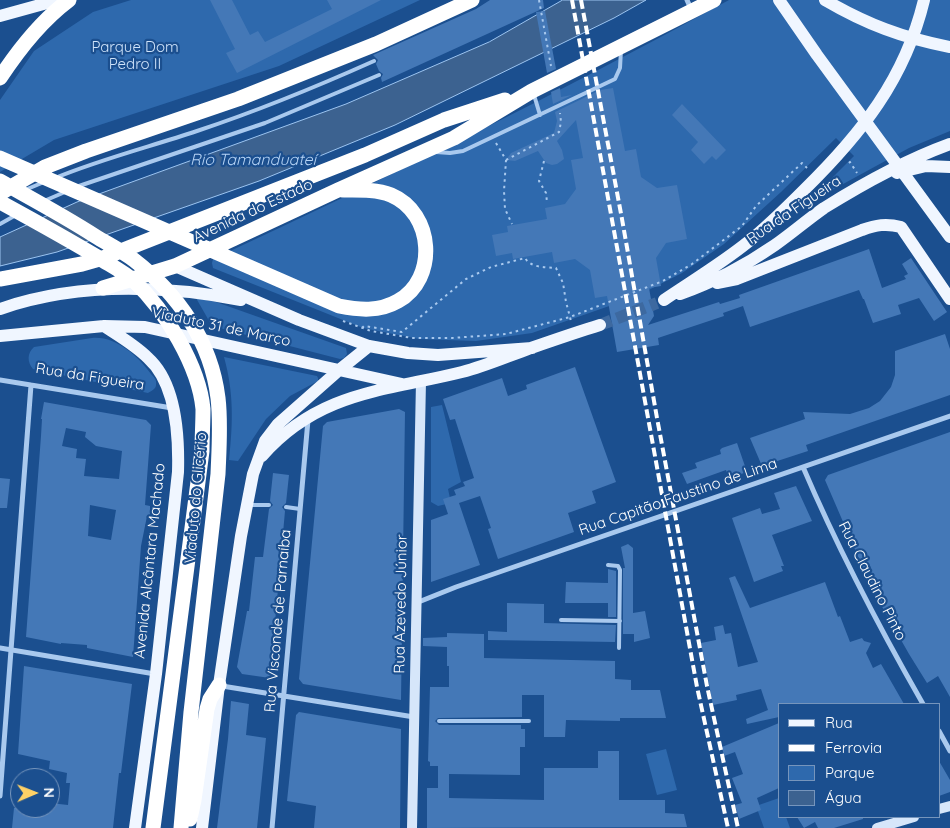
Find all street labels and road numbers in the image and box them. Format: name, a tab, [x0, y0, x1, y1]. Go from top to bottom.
street label: Rua da Figueira	[743, 172, 845, 248]
street label: Avenida do Estado	[190, 175, 316, 247]
street label: Viaduto 31 de Março	[150, 303, 292, 351]
street label: Rua da Figueira	[34, 360, 146, 394]
street label: Viaduto do Glicério	[181, 432, 211, 564]
street label: Rua Capitão Faustino de Lima	[576, 455, 780, 539]
street label: Avenida Alcântara Machado	[131, 462, 169, 660]
street label: Rua Claudino Pinto	[834, 518, 910, 644]
street label: Rua Visconde de Parnaíba	[261, 529, 295, 713]
street label: Rua Azevedo Júnior	[391, 534, 411, 674]

